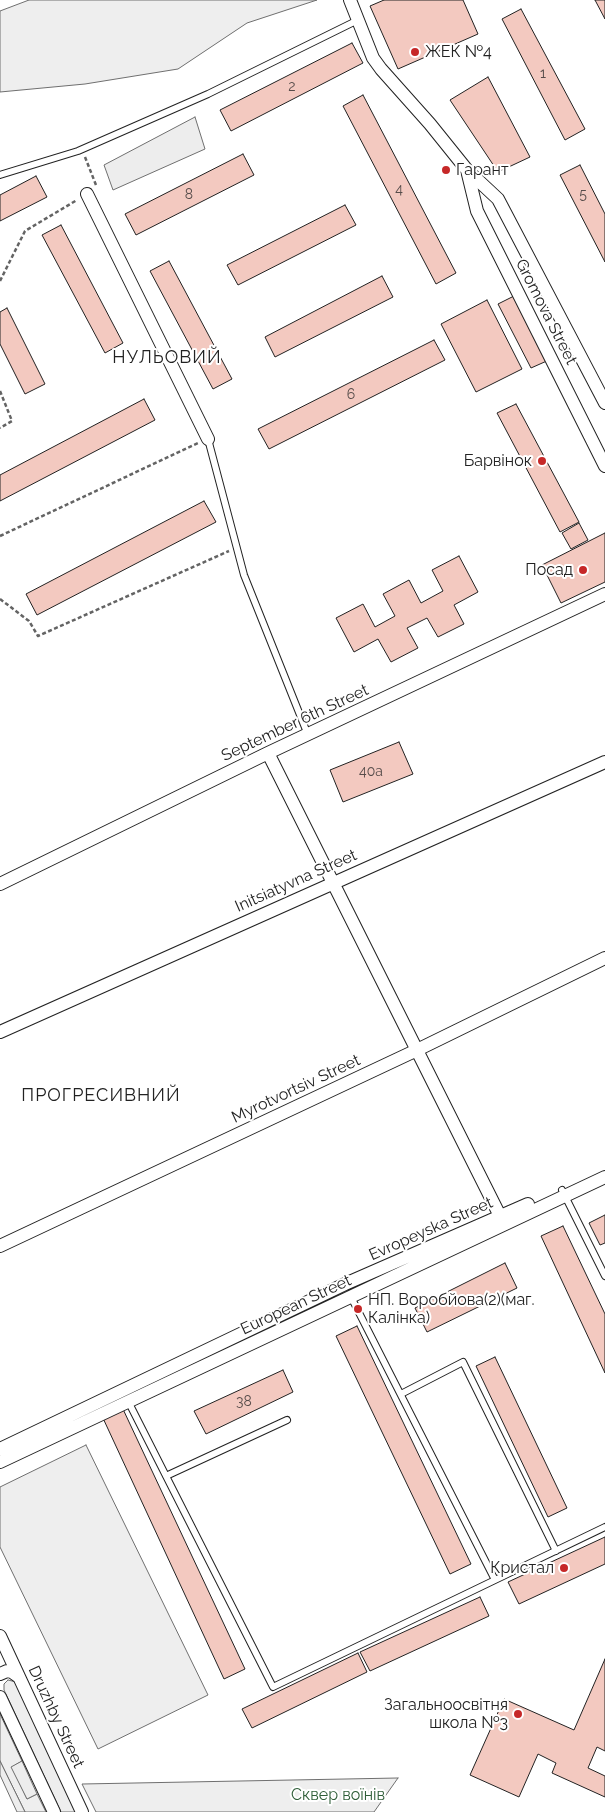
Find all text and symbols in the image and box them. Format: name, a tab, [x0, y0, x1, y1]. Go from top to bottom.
place label: ЖЕК №4	[425, 42, 492, 62]
marker: ЖЕК №4	[409, 46, 421, 58]
house number: 1	[540, 66, 546, 82]
house number: 2	[288, 79, 296, 95]
place label: Гарант	[456, 160, 509, 180]
marker: Гарант	[440, 164, 452, 176]
house number: 4	[395, 182, 403, 198]
house number: 8	[185, 187, 193, 203]
house number: 5	[579, 187, 587, 203]
street label: Gromova Street	[511, 256, 581, 368]
district label: НУЛЬОВИЙ	[111, 347, 223, 369]
house number: 6	[347, 387, 355, 403]
place label: Барвінок	[464, 451, 532, 471]
marker: Барвінок	[536, 455, 548, 467]
place label: Посад	[525, 560, 573, 580]
marker: Посад	[577, 564, 589, 576]
street label: September 6th Street	[218, 681, 372, 765]
house number: 40а	[359, 764, 383, 780]
street label: Initsiatyvna Street	[232, 846, 360, 916]
street label: Myrotvortsiv Street	[229, 1051, 363, 1127]
district label: ПРОГРЕСИВНИЙ	[20, 1085, 182, 1107]
street label: Evropeyska Street	[366, 1193, 496, 1265]
street label: European Street	[238, 1271, 354, 1339]
place label: НП. Воробйова(2)(маг. Калінка)	[368, 1290, 535, 1328]
marker: НП. Воробйова(2)(маг. Калінка)	[352, 1303, 364, 1315]
house number: 38	[236, 1394, 252, 1410]
place label: Кристал	[490, 1558, 554, 1578]
marker: Кристал	[558, 1562, 570, 1574]
street label: Druzhby Street	[24, 1663, 88, 1771]
place label: Загальноосвітня школа №3	[384, 1695, 508, 1733]
marker: Загальноосвітня школа №3	[512, 1708, 524, 1720]
park label: Сквер воїнів	[291, 1785, 385, 1805]

